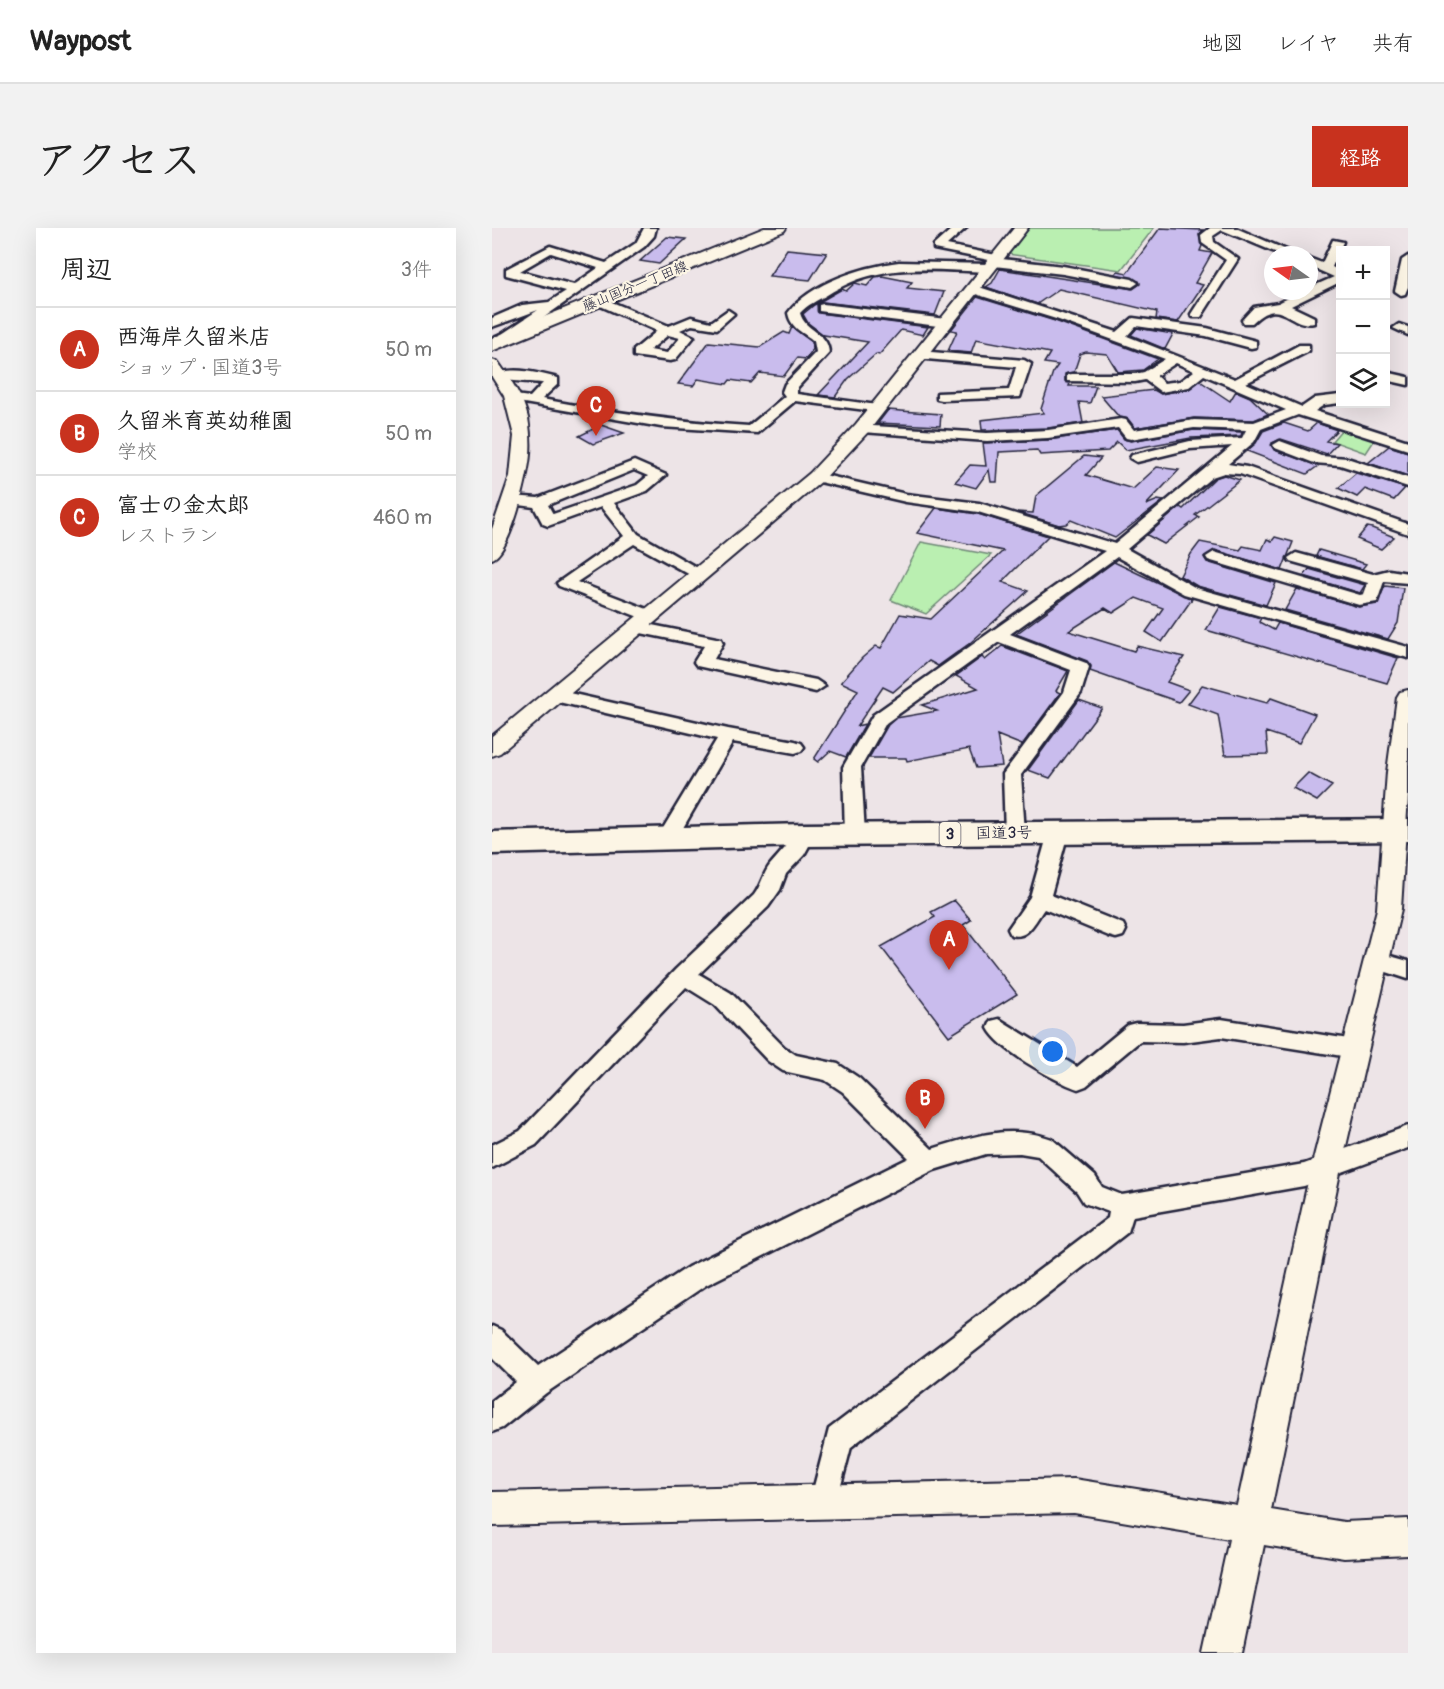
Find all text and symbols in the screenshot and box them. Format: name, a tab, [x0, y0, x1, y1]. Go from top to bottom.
text: Waypost	[30, 24, 131, 59]
text: 地図	[1202, 30, 1244, 57]
text: レイヤ	[1277, 30, 1339, 57]
text: 共有	[1372, 30, 1414, 57]
button: 経路	[1312, 126, 1408, 187]
text: アクセス	[36, 135, 201, 187]
north arrow	[1264, 246, 1318, 300]
map controls	[1336, 246, 1390, 408]
button: +	[1336, 246, 1390, 300]
text: 周辺	[60, 254, 112, 286]
text: 3件	[401, 257, 432, 282]
street label: 藤山国分一丁田線	[580, 257, 690, 315]
button: −	[1336, 300, 1390, 354]
text: 西海岸久留米店	[117, 323, 271, 351]
text: A	[73, 337, 86, 362]
text: 50 m	[385, 337, 432, 362]
button: layers	[1336, 354, 1390, 408]
text: ショップ · 国道3号	[117, 355, 283, 380]
pin: C	[576, 386, 616, 436]
text: 久留米育英幼稚園	[117, 407, 293, 435]
text: B	[74, 421, 85, 446]
text: 50 m	[385, 421, 432, 446]
text: 学校	[117, 439, 157, 464]
text: 富士の金太郎	[117, 491, 249, 519]
text: C	[73, 505, 86, 530]
text: 460 m	[373, 505, 432, 530]
text: レストラン	[117, 523, 219, 548]
road number: 3	[940, 822, 960, 846]
street label: 国道3号	[975, 823, 1033, 843]
pin: A	[930, 920, 968, 970]
your location	[1038, 1037, 1067, 1066]
pin: B	[906, 1080, 944, 1129]

